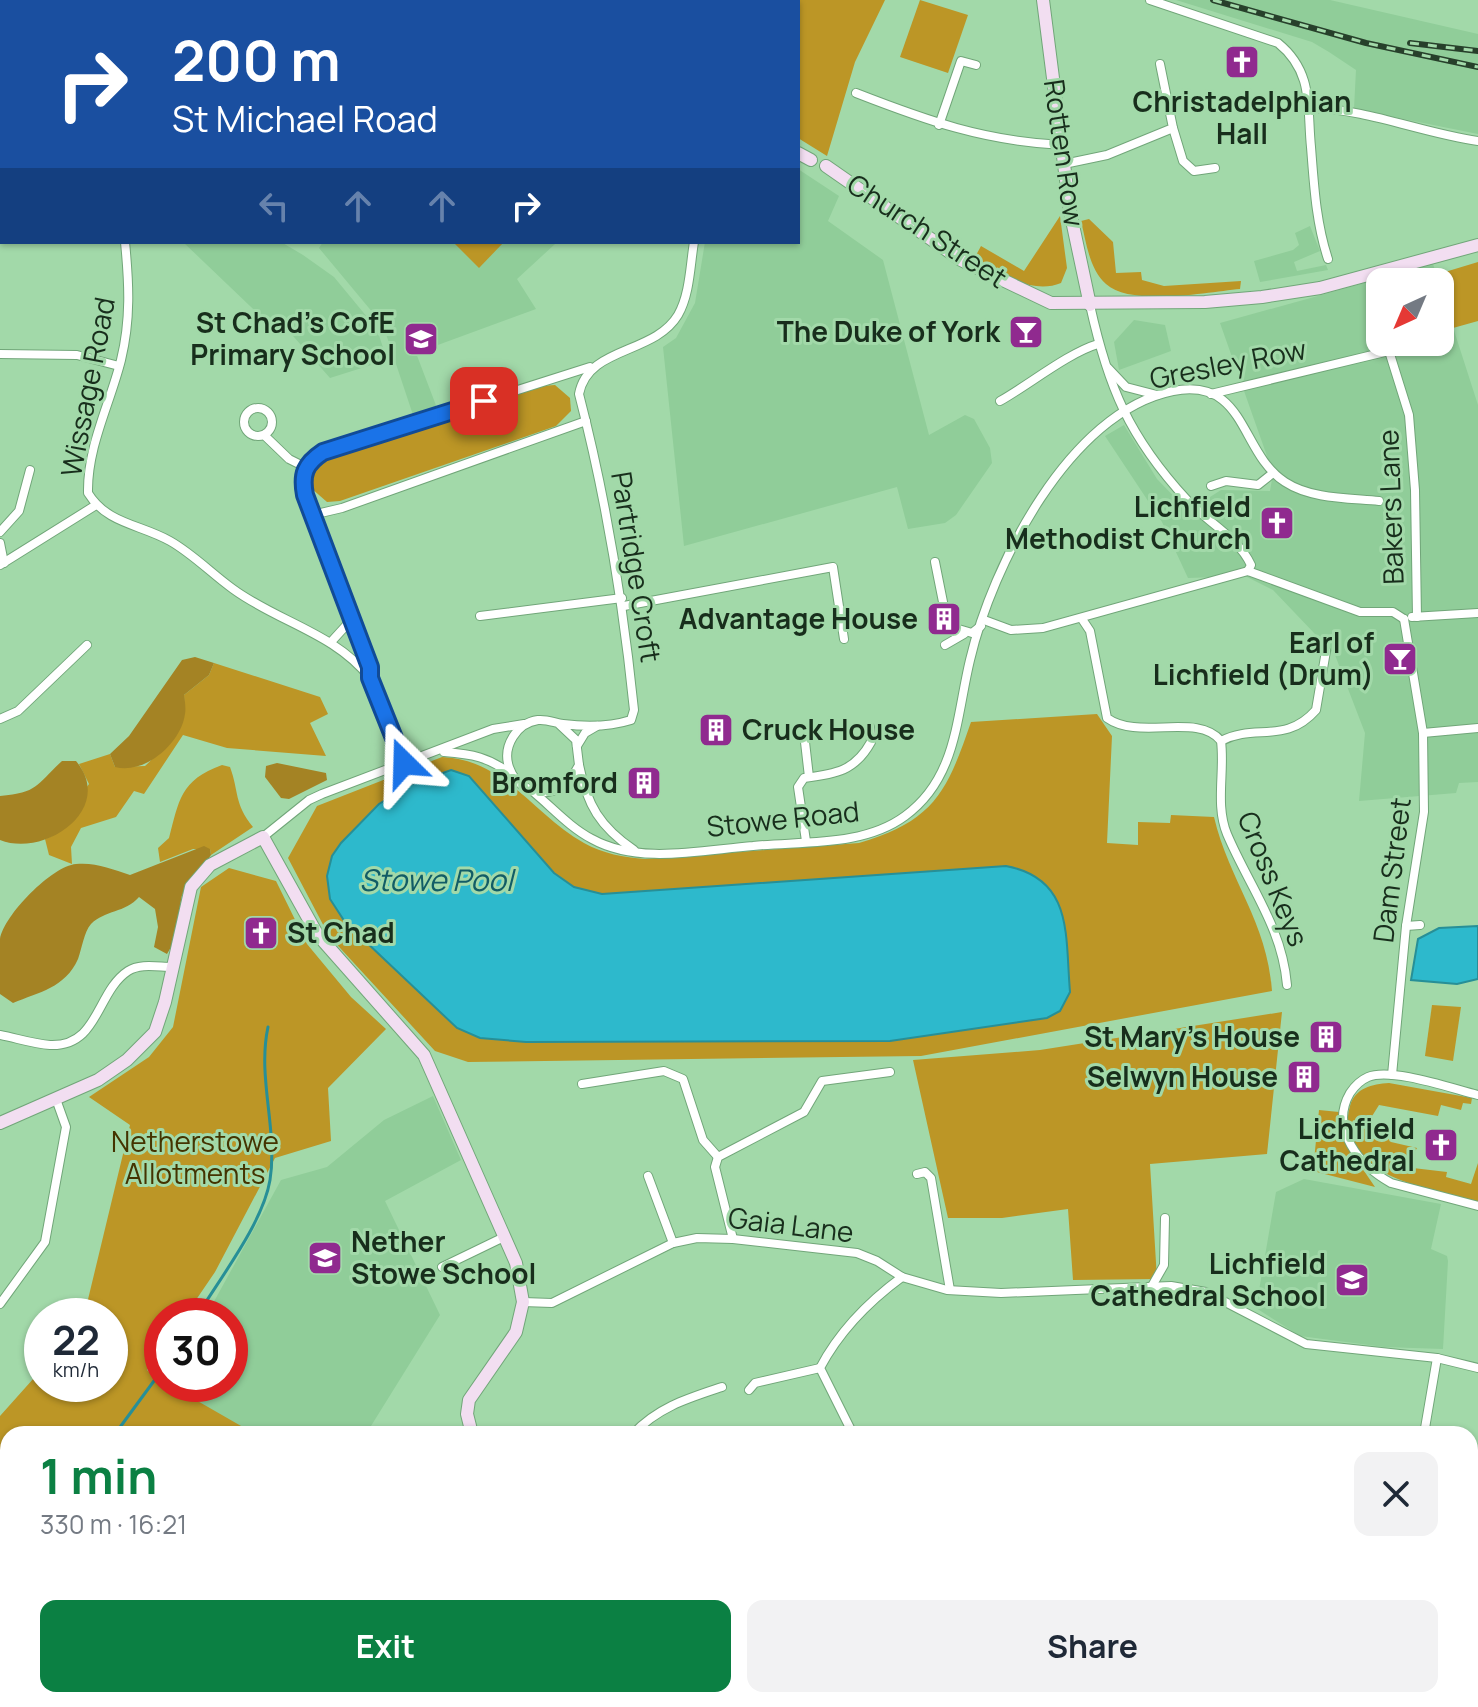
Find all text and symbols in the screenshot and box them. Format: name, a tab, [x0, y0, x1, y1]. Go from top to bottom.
text: 200 m	[172, 21, 341, 98]
icon: right	[40, 32, 144, 136]
church icon: Christadelphian Hall	[1223, 43, 1261, 81]
street label: Rotten Row	[1036, 77, 1094, 229]
place label: Christadelphian Hall	[1133, 82, 1351, 152]
text: St Michael Road	[172, 94, 438, 143]
street label: Church Street	[840, 164, 1015, 296]
icon: left	[252, 184, 296, 228]
icon: ahead	[336, 184, 380, 228]
icon: ahead	[420, 184, 464, 228]
icon: right	[504, 184, 548, 228]
north arrow	[1366, 268, 1454, 356]
map controls	[1366, 268, 1454, 356]
street label: Wissage Road	[51, 294, 123, 480]
place label: St Chad's CofE Primary School	[190, 303, 395, 373]
place label: The Duke of York	[777, 312, 1001, 350]
bar icon: The Duke of York	[1007, 313, 1045, 351]
school or university icon: St Chad's CofE Primary School	[402, 320, 440, 358]
street label: Gresley Row	[1146, 329, 1309, 397]
pin	[450, 367, 518, 435]
icon: arrive	[462, 379, 506, 423]
street label: Bakers Lane	[1368, 429, 1412, 585]
street label: Partridge Croft	[603, 469, 671, 665]
place label: Lichfield Methodist Church	[1005, 487, 1251, 557]
church icon: Lichfield Methodist Church	[1258, 504, 1296, 542]
place label: Advantage House	[679, 599, 918, 637]
building icon: Advantage House	[925, 600, 963, 638]
place label: Earl of Lichfield (Drum)	[1153, 623, 1374, 693]
bar icon: Earl of Lichfield (Drum)	[1381, 640, 1419, 678]
place label: Cruck House	[742, 710, 915, 748]
building icon: Cruck House	[697, 711, 735, 749]
position arrow	[362, 721, 446, 805]
place label: Bromford	[491, 763, 618, 801]
building icon: Bromford	[625, 764, 663, 802]
street label: Stowe Road	[705, 791, 861, 845]
street label: Dam Street	[1363, 795, 1419, 945]
street label: Cross Keys	[1230, 806, 1318, 952]
water label: Stowe Pool	[359, 859, 517, 900]
place label: St Chad	[287, 913, 395, 951]
church icon: St Chad	[242, 914, 280, 952]
place label: St Mary's House	[1084, 1017, 1300, 1055]
building icon: St Mary's House	[1307, 1018, 1345, 1056]
place label: Selwyn House	[1087, 1057, 1278, 1095]
building icon: Selwyn House	[1285, 1058, 1323, 1096]
place label: Lichfield Cathedral	[1280, 1109, 1415, 1179]
park label: Netherstowe Allotments	[111, 1122, 279, 1192]
church icon: Lichfield Cathedral	[1422, 1126, 1460, 1164]
street label: Gaia Lane	[726, 1197, 856, 1251]
place label: Nether Stowe School	[351, 1222, 536, 1292]
school or university icon: Nether Stowe School	[306, 1239, 344, 1277]
place label: Lichfield Cathedral School	[1091, 1244, 1326, 1314]
school or university icon: Lichfield Cathedral School	[1333, 1261, 1371, 1299]
speed limit sign: 30	[144, 1298, 248, 1402]
text: 22	[52, 1312, 100, 1367]
text: km/h	[53, 1356, 99, 1383]
text: 1 min	[40, 1443, 157, 1508]
button: close	[1354, 1452, 1438, 1536]
text: 330 m · 16:21	[40, 1506, 187, 1542]
button: Exit	[40, 1600, 731, 1692]
button: Share	[747, 1600, 1438, 1692]

